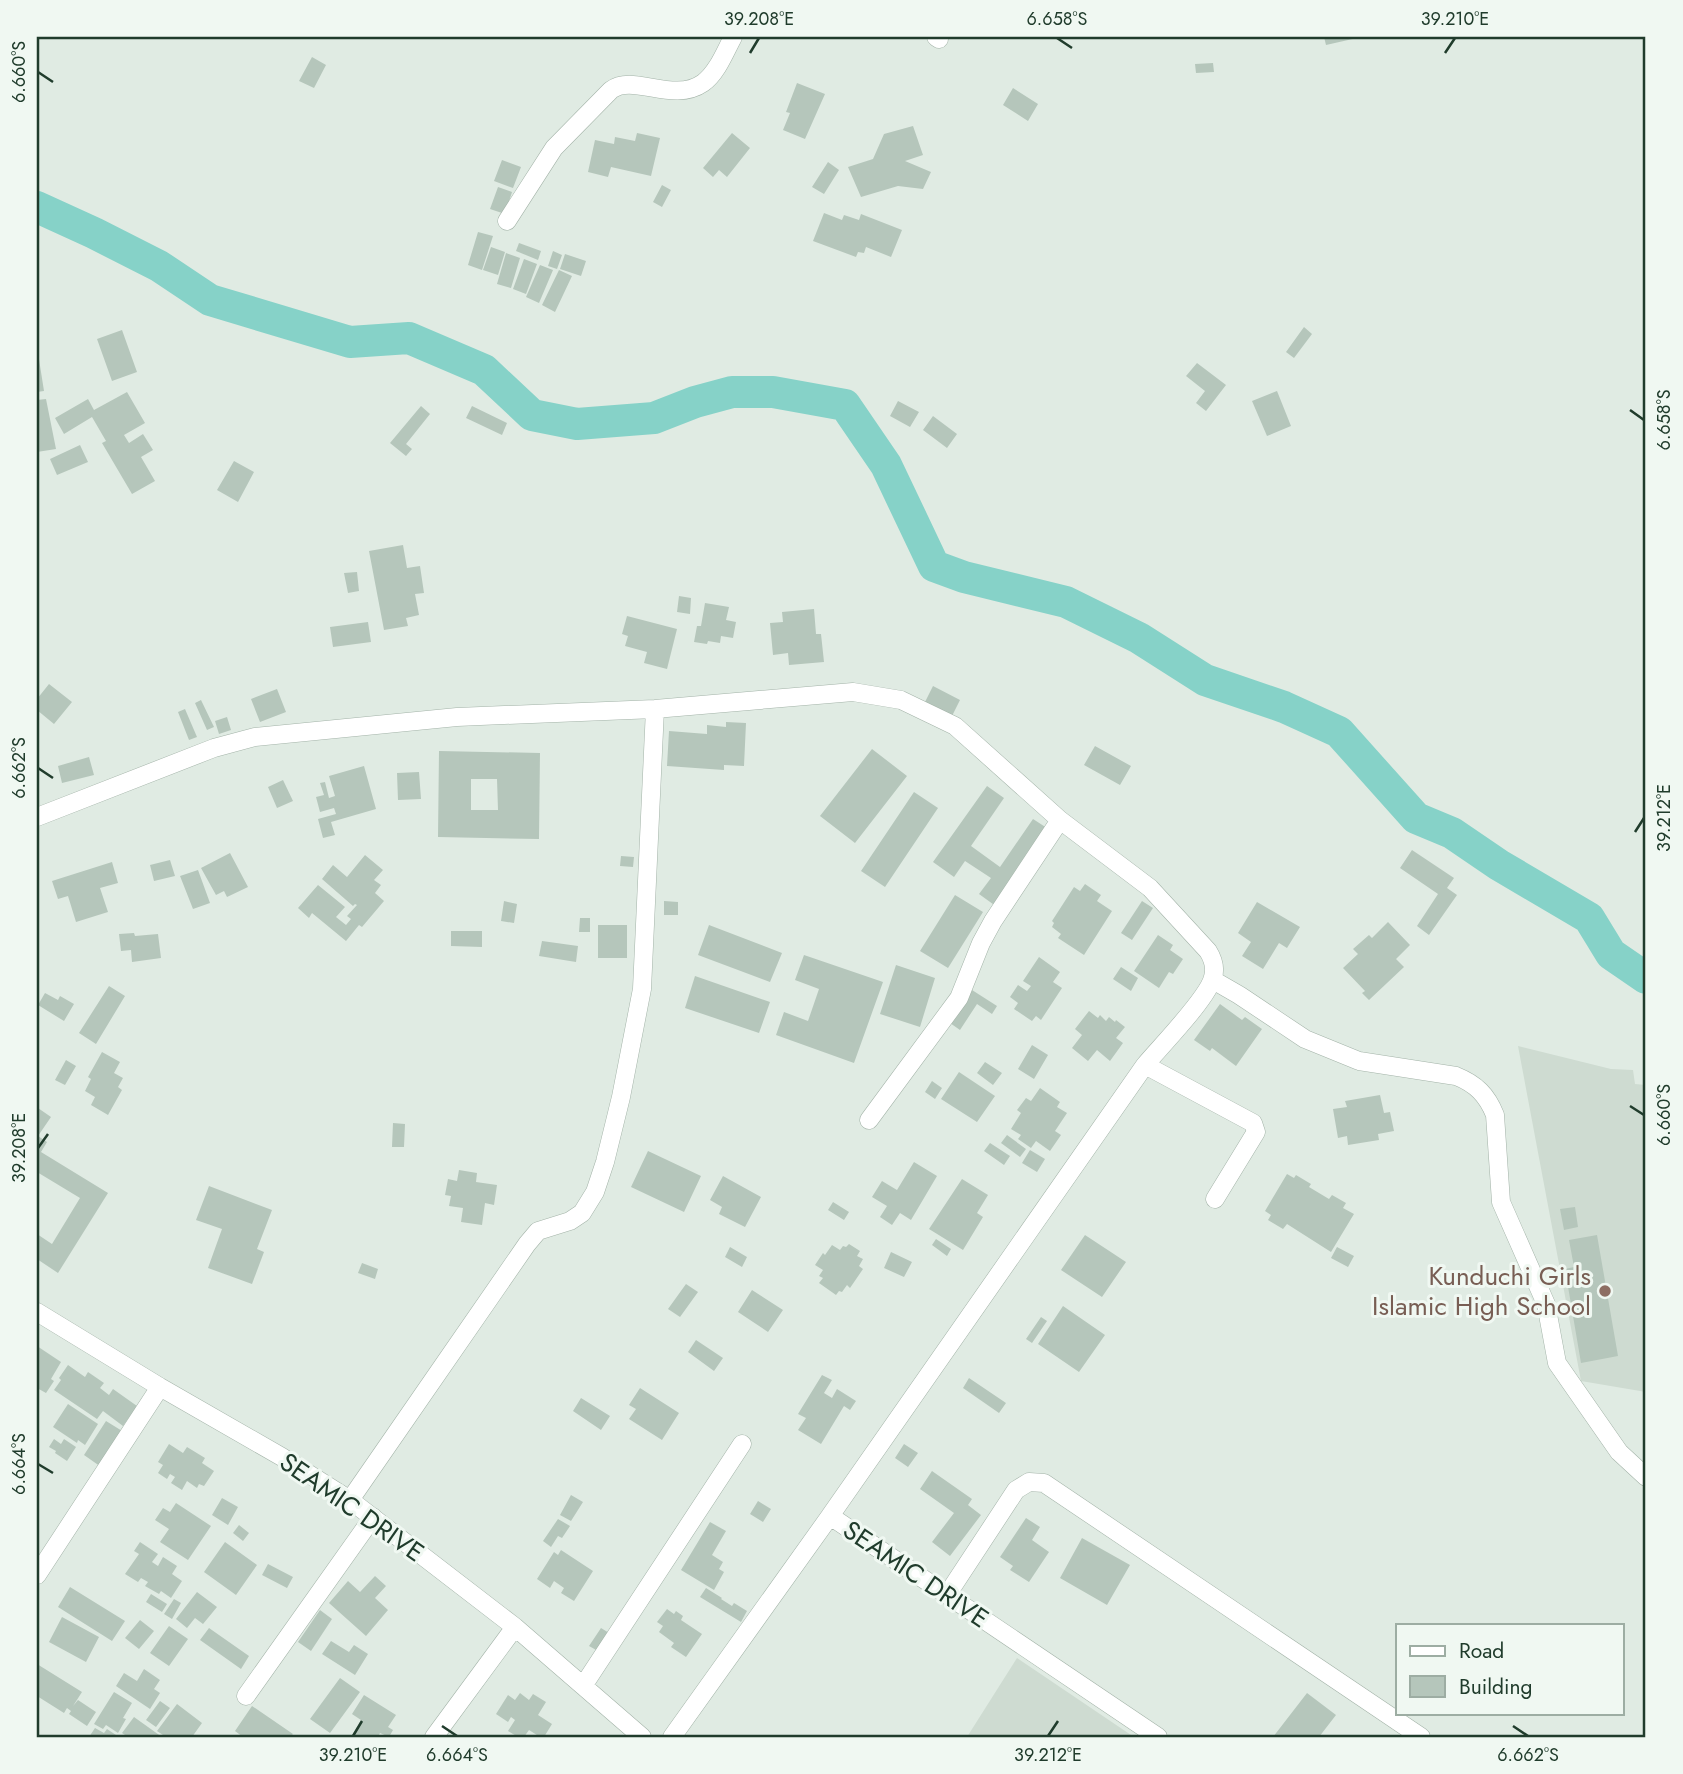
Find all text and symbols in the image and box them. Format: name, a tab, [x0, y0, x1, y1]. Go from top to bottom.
text: 39.208°E	[724, 6, 794, 32]
text: 6.658°S	[1027, 6, 1088, 32]
text: 39.210°E	[1421, 6, 1489, 32]
text: 6.660°S	[6, 41, 32, 103]
text: 6.658°S	[1651, 389, 1677, 450]
text: 6.662°S	[6, 737, 32, 799]
text: 39.212°E	[1651, 784, 1677, 852]
text: 6.660°S	[1651, 1084, 1677, 1146]
text: 39.208°E	[6, 1113, 32, 1183]
place label: Kunduchi Girls Islamic High School	[1372, 1257, 1591, 1325]
marker: Kunduchi Girls Islamic High School	[1597, 1283, 1613, 1299]
text: 6.664°S	[6, 1433, 32, 1495]
street label: SEAMIC DRIVE	[272, 1443, 432, 1571]
street label: SEAMIC DRIVE	[835, 1511, 997, 1637]
legend	[1396, 1624, 1624, 1714]
text: Road	[1459, 1636, 1504, 1666]
text: Building	[1459, 1672, 1532, 1702]
text: 39.210°E	[319, 1742, 387, 1768]
text: 6.664°S	[426, 1742, 488, 1768]
text: 39.212°E	[1014, 1742, 1082, 1768]
text: 6.662°S	[1497, 1742, 1559, 1768]

